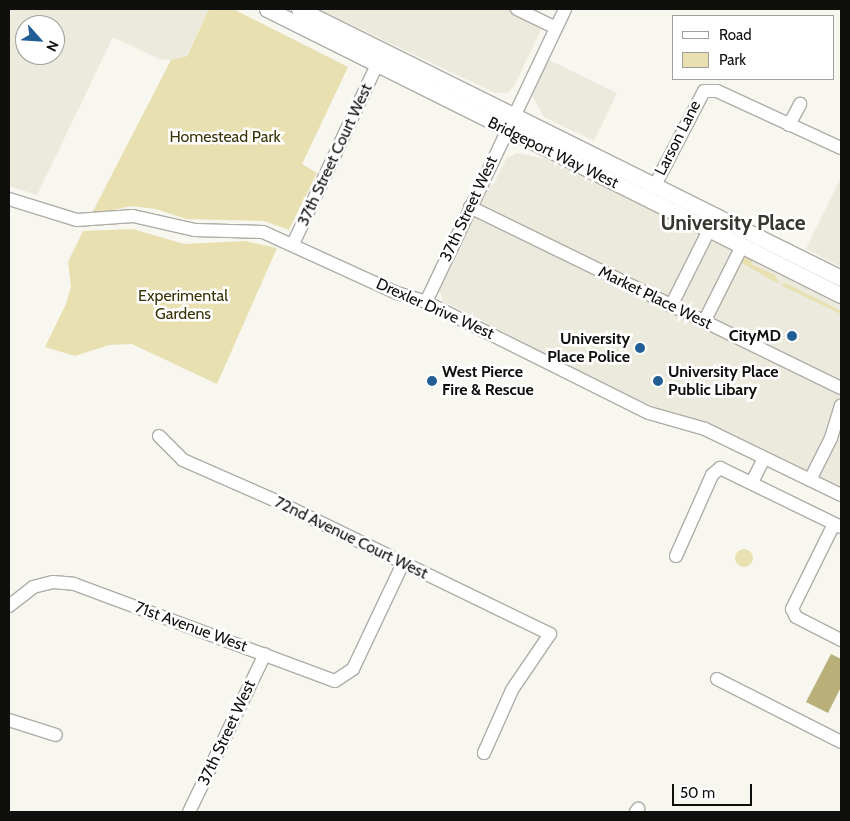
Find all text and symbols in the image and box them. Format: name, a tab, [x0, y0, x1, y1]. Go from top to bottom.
north arrow	[15, 15, 65, 65]
legend	[672, 15, 835, 80]
text: Road	[719, 26, 752, 44]
text: N	[42, 38, 63, 55]
text: Park	[719, 51, 746, 69]
street label: 37th Street Court West	[294, 81, 376, 229]
street label: Larson Lane	[651, 97, 705, 179]
street label: Bridgeport Way West	[485, 113, 621, 193]
park label: Homestead Park	[169, 127, 281, 147]
street label: 37th Street West	[436, 153, 502, 265]
district label: University Place	[660, 210, 806, 236]
street label: Market Place West	[595, 262, 715, 334]
street label: Drexler Drive West	[373, 274, 497, 344]
park label: Experimental Gardens	[138, 286, 228, 324]
place label: CityMD	[729, 326, 781, 346]
place label: University Place Police	[547, 329, 630, 367]
marker: CityMD	[785, 329, 799, 343]
marker: University Place Police	[634, 342, 646, 354]
place label: West Pierce Fire & Rescue	[442, 362, 534, 400]
place label: University Place Public Libary	[668, 362, 779, 400]
marker: West Pierce Fire & Rescue	[426, 375, 438, 387]
marker: University Place Public Libary	[652, 375, 664, 387]
street label: 72nd Avenue Court West	[271, 493, 431, 583]
street label: 71st Avenue West	[132, 598, 250, 656]
street label: 37th Street West	[194, 677, 260, 789]
scale bar	[675, 774, 755, 806]
text: 50 m	[680, 784, 715, 802]

